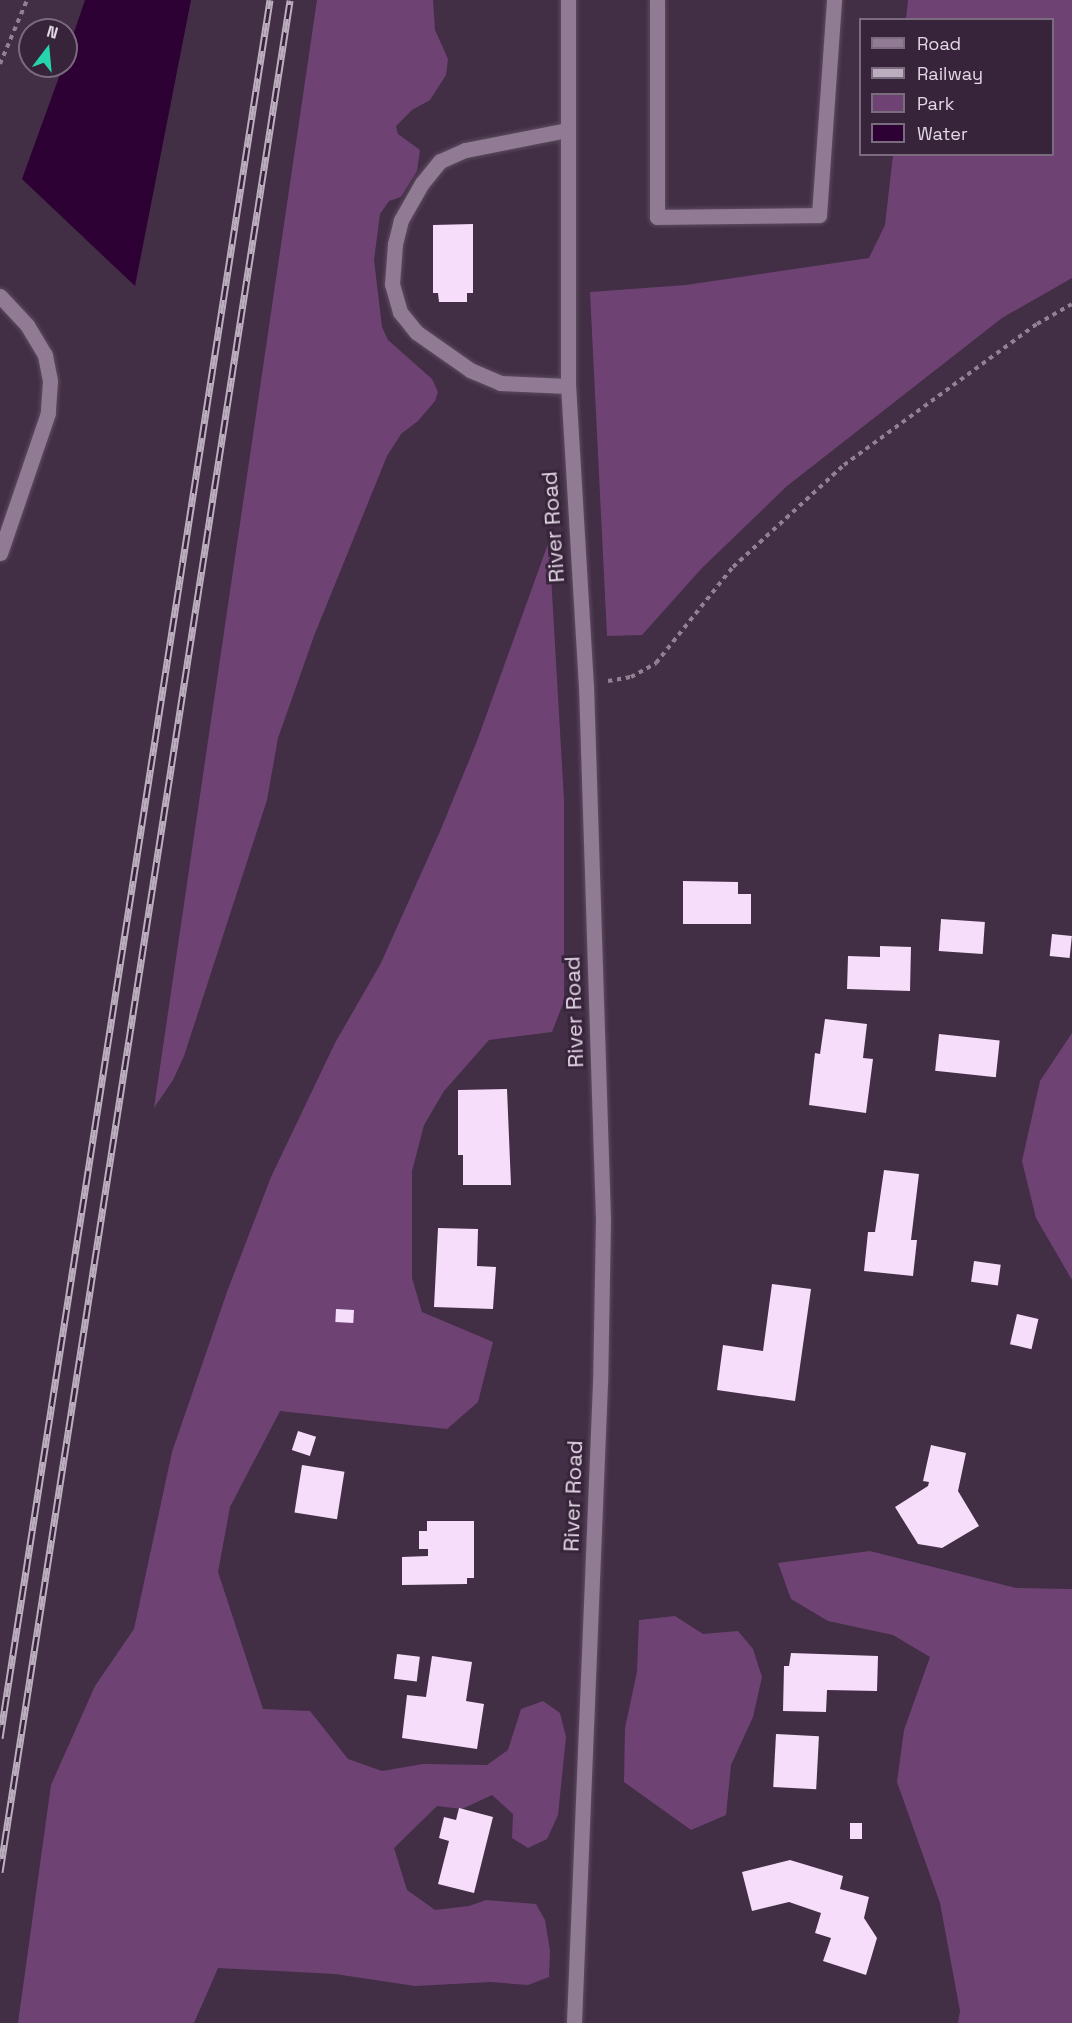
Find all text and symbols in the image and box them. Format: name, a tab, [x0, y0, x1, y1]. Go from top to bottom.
north arrow	[18, 18, 78, 78]
legend	[859, 18, 1054, 156]
text: N	[44, 21, 61, 44]
text: Road	[917, 32, 961, 55]
text: Railway	[917, 62, 983, 85]
text: Park	[917, 92, 954, 115]
text: Water	[917, 122, 968, 145]
street label: River Road	[536, 470, 570, 584]
street label: River Road	[559, 956, 589, 1068]
street label: River Road	[558, 1440, 588, 1552]

